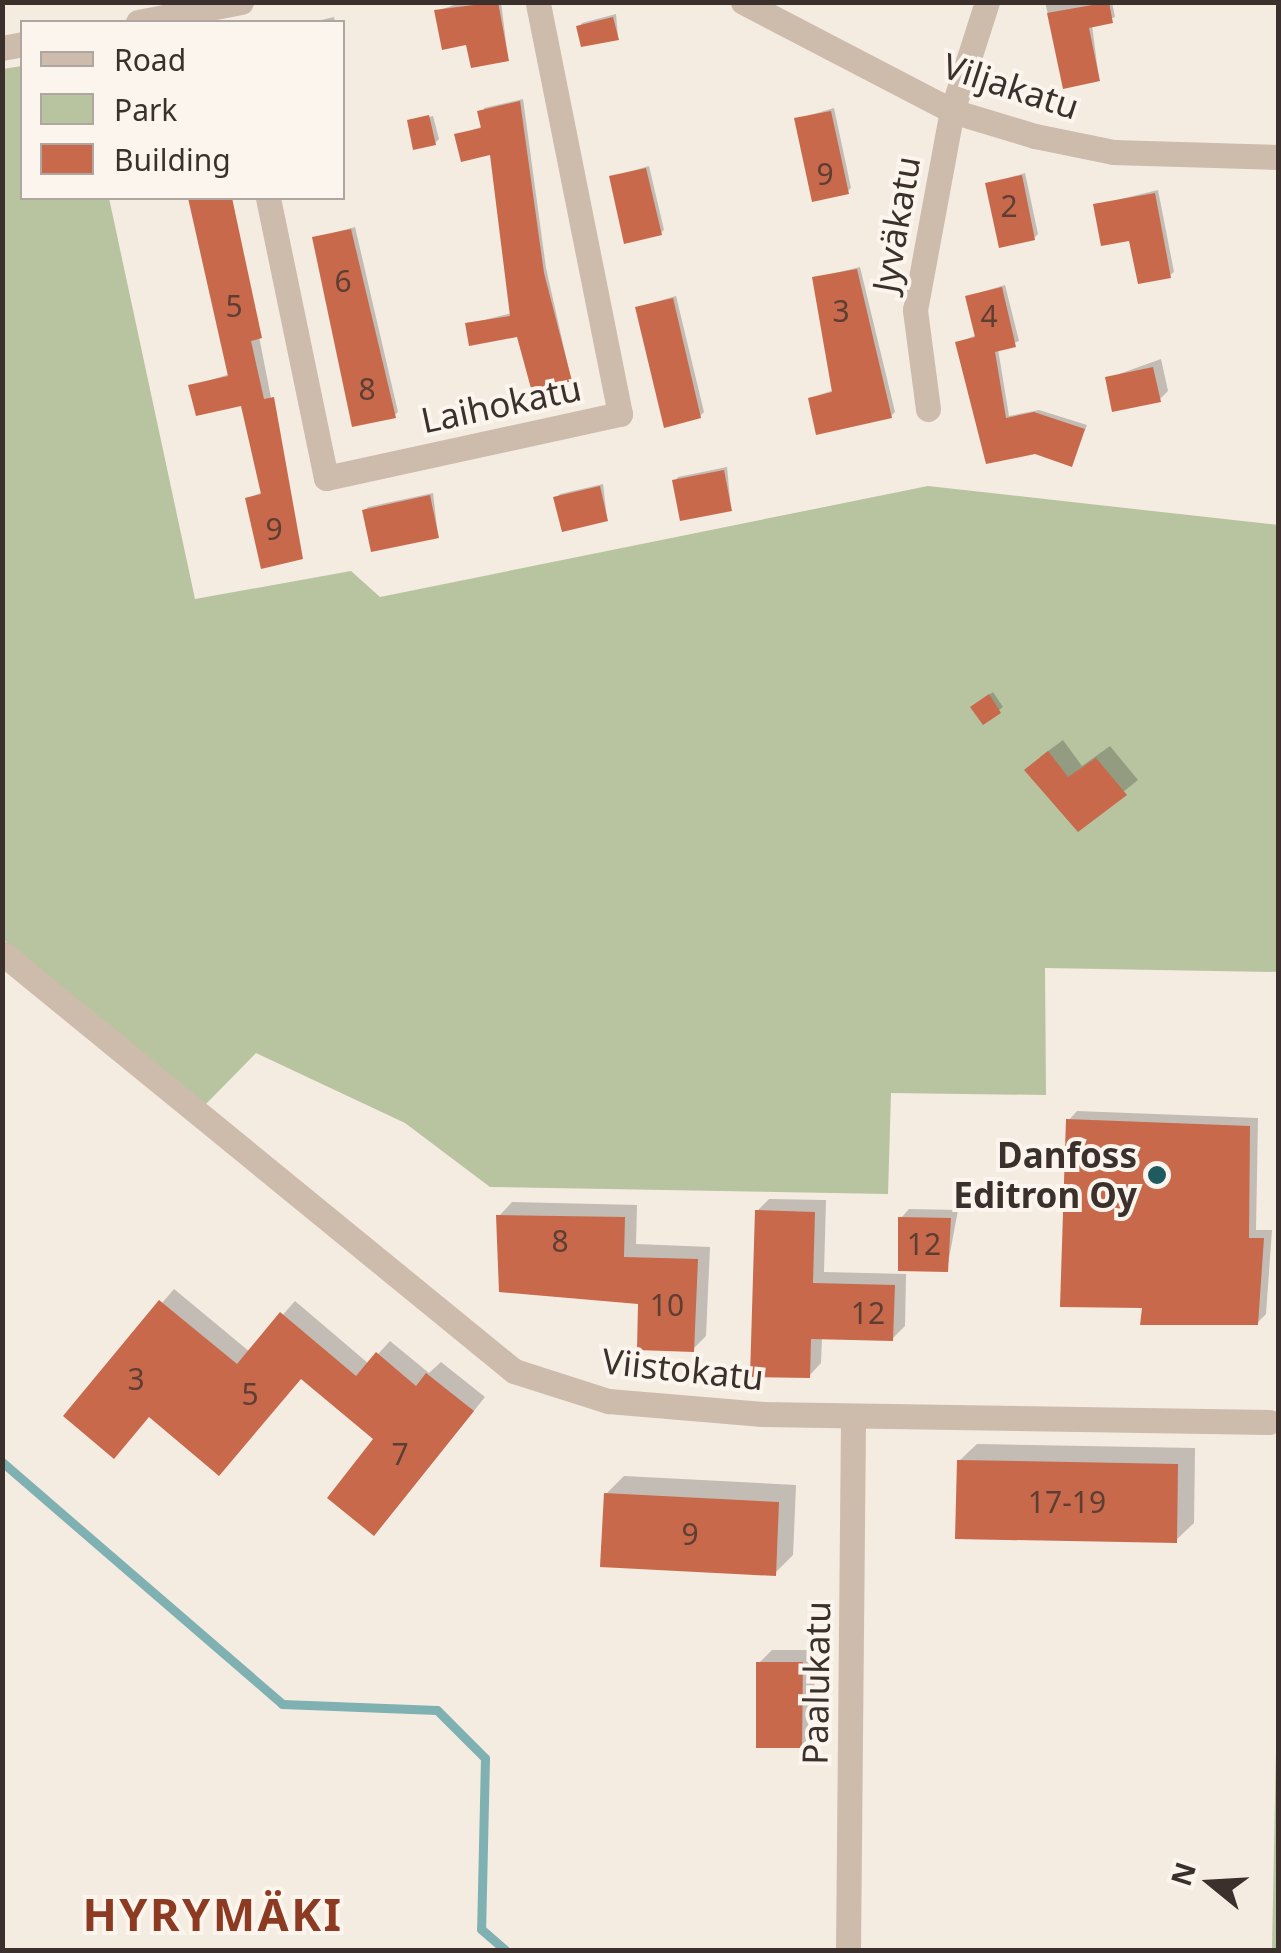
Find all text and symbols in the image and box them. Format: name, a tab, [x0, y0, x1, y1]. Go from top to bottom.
legend	[20, 20, 345, 200]
text: Road	[114, 39, 186, 80]
street label: Viljakatu	[938, 44, 1084, 128]
text: Park	[114, 89, 177, 130]
text: Building	[114, 139, 231, 180]
street label: Jyväkatu	[863, 153, 929, 295]
house number: 9	[816, 156, 834, 192]
house number: 2	[1000, 188, 1018, 224]
house number: 6	[334, 263, 352, 299]
house number: 5	[225, 288, 243, 324]
house number: 3	[832, 293, 850, 329]
house number: 4	[980, 298, 998, 334]
street label: Laihokatu	[417, 367, 585, 441]
house number: 8	[358, 371, 376, 407]
house number: 9	[265, 511, 283, 547]
place label: Danfoss Editron Oy	[953, 1134, 1137, 1216]
marker: Danfoss Editron Oy	[1146, 1164, 1168, 1186]
house number: 8	[551, 1223, 569, 1259]
house number: 12	[907, 1226, 941, 1262]
house number: 10	[650, 1287, 684, 1323]
house number: 12	[851, 1295, 885, 1331]
street label: Viistokatu	[600, 1340, 766, 1398]
house number: 3	[127, 1361, 145, 1397]
house number: 5	[241, 1376, 259, 1412]
house number: 7	[391, 1436, 409, 1472]
house number: 17-19	[1028, 1484, 1106, 1520]
house number: 9	[681, 1516, 699, 1552]
street label: Paalukatu	[794, 1601, 838, 1765]
north arrow	[1161, 1833, 1261, 1933]
text: N	[1161, 1857, 1204, 1890]
district label: HYRYMÄKI	[82, 1887, 344, 1941]

